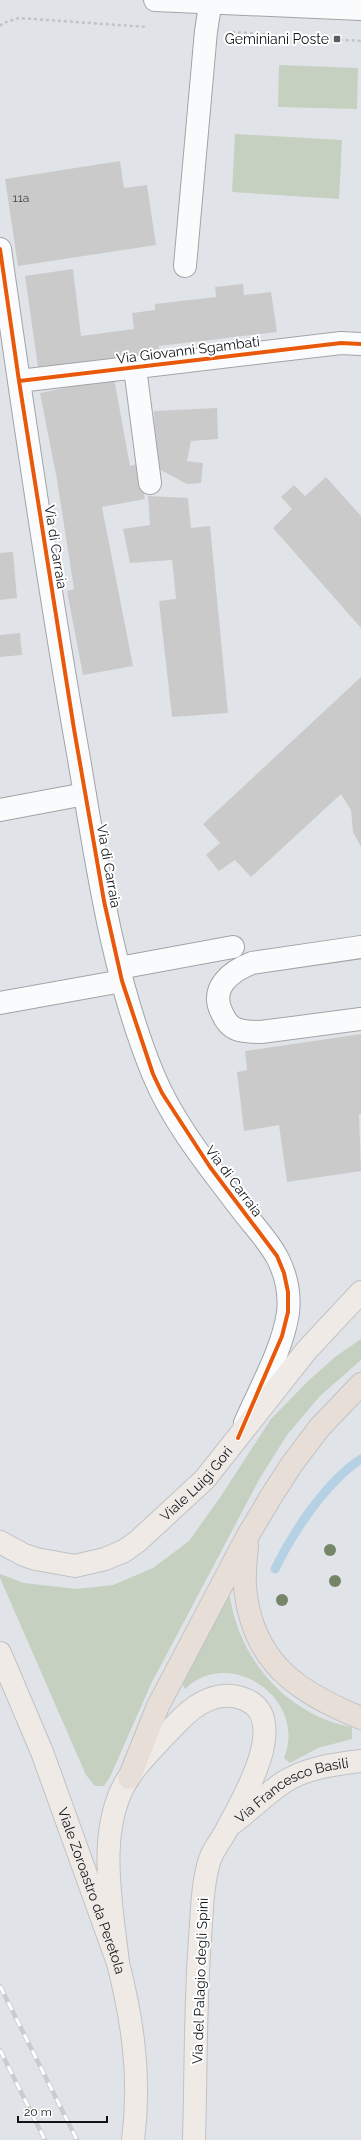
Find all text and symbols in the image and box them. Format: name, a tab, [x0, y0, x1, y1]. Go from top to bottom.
place label: Geminiani Poste	[225, 31, 329, 47]
marker: Geminiani Poste	[332, 34, 342, 44]
house number: 11a	[13, 191, 29, 205]
street label: Via Giovanni Sgambati	[115, 333, 261, 367]
street label: Via di Carraia	[41, 504, 71, 590]
street label: Via di Carraia	[94, 823, 124, 909]
street label: Via di Carraia	[202, 1142, 266, 1220]
street label: Viale Luigi Gori	[157, 1443, 235, 1524]
street label: Via Francesco Basili	[232, 1755, 349, 1826]
street label: Viale Zoroastro da Peretola	[55, 1805, 128, 1976]
street label: Via del Palagio degli Spini	[189, 1898, 211, 2064]
scale bar	[18, 2098, 107, 2124]
text: 20 m	[24, 2105, 52, 2119]

